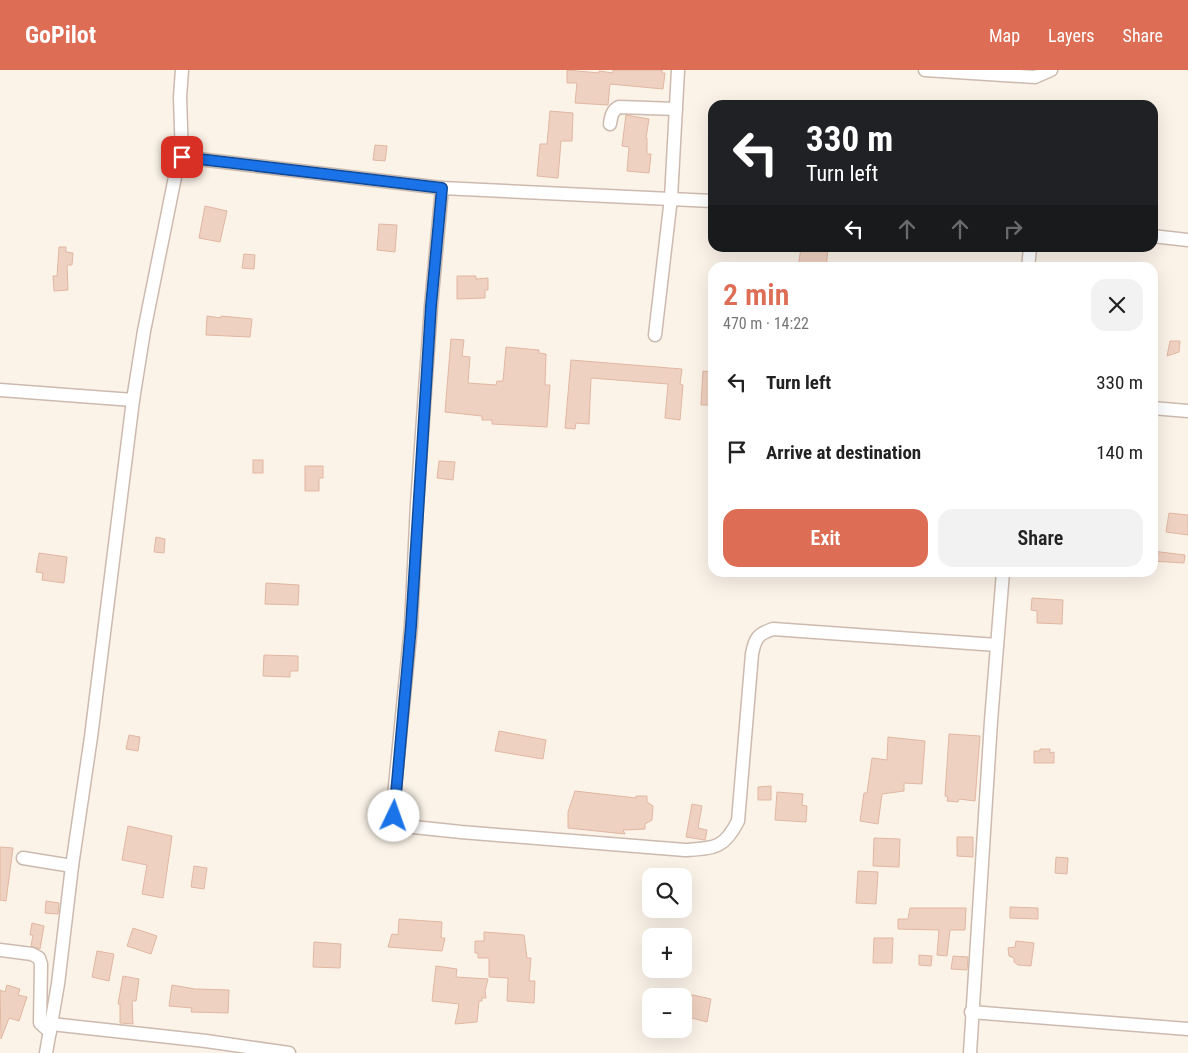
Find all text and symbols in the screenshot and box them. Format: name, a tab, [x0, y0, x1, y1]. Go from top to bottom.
text: GoPilot	[25, 21, 96, 49]
text: Map	[989, 25, 1020, 46]
text: Layers	[1048, 25, 1095, 46]
text: Share	[1123, 25, 1163, 46]
text: 330 m	[806, 119, 893, 160]
icon: left	[723, 120, 788, 185]
pin	[161, 136, 203, 178]
icon: arrive	[168, 143, 196, 171]
text: Turn left	[806, 161, 878, 186]
icon: left	[840, 215, 868, 243]
icon: ahead	[893, 215, 921, 243]
icon: ahead	[946, 215, 974, 243]
icon: right	[999, 215, 1027, 243]
text: 2 min	[723, 277, 789, 312]
button: close	[1091, 279, 1143, 331]
text: 470 m · 14:22	[723, 314, 809, 333]
icon: left	[723, 368, 751, 396]
text: Turn left	[766, 371, 831, 394]
text: 330 m	[1096, 371, 1143, 394]
icon: arrive	[723, 438, 751, 466]
text: Arrive at destination	[766, 441, 921, 464]
text: 140 m	[1096, 441, 1143, 464]
button: Exit	[723, 509, 928, 567]
button: Share	[938, 509, 1143, 567]
position arrow	[367, 789, 419, 841]
map controls	[642, 868, 692, 1038]
button: search	[642, 868, 692, 918]
button: +	[642, 928, 692, 978]
button: −	[642, 988, 692, 1038]

